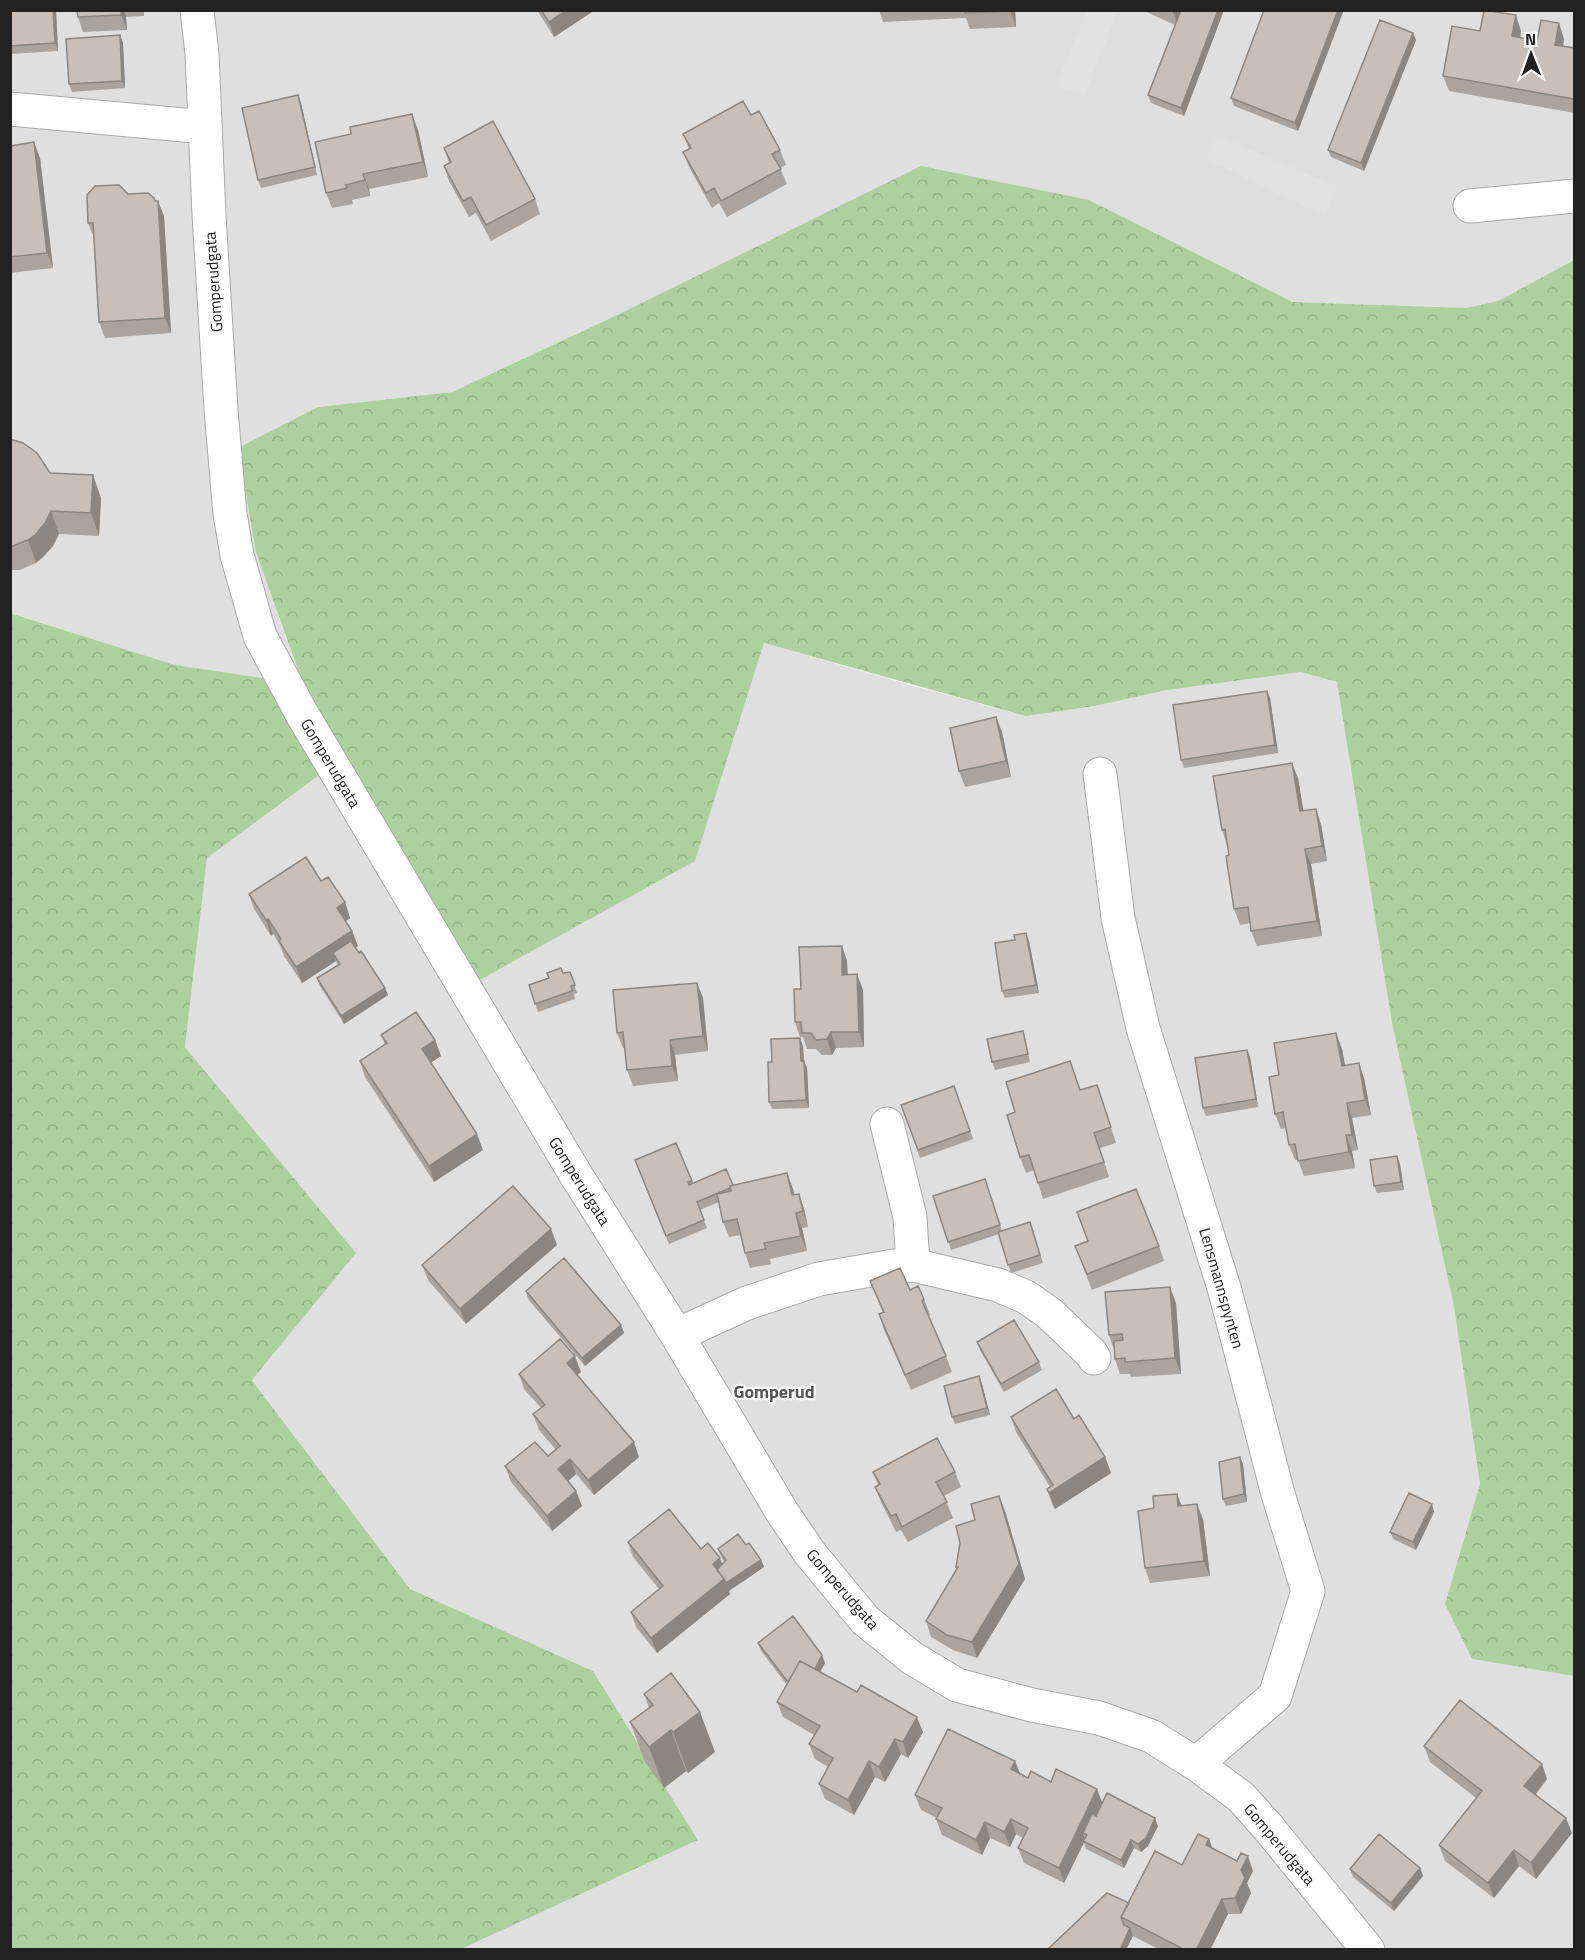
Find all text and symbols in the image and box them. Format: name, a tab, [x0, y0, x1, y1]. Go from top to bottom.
north arrow	[1501, 24, 1561, 84]
text: N	[1525, 27, 1536, 51]
street label: Gomperudgata	[198, 231, 228, 333]
street label: Gomperudgata	[295, 714, 367, 812]
street label: Gomperudgata	[543, 1132, 617, 1230]
street label: Lensmannspynten	[1193, 1225, 1251, 1351]
district label: Gomperud	[733, 1378, 815, 1405]
street label: Gomperudgata	[801, 1543, 885, 1635]
street label: Gomperudgata	[1238, 1798, 1322, 1890]

